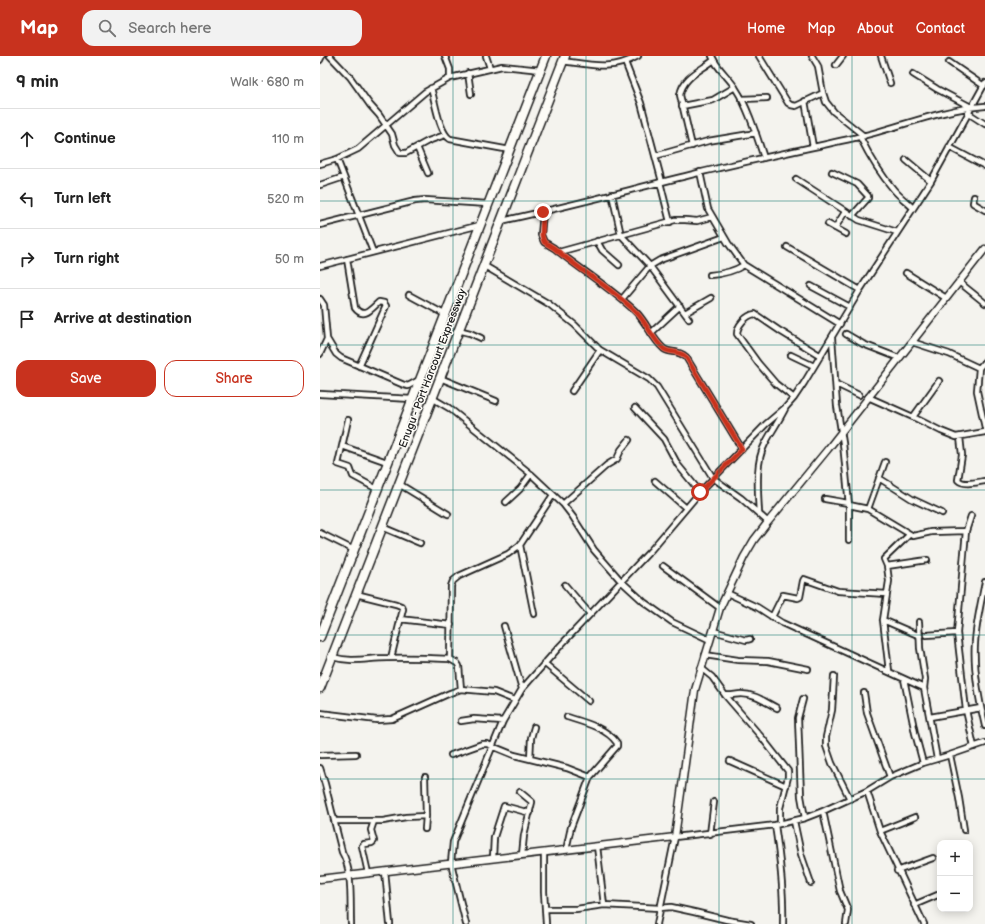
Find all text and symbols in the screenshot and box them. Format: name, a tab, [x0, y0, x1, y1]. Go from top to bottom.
search box	[82, 10, 362, 46]
text: Map	[20, 17, 58, 40]
icon: search	[96, 17, 118, 39]
text: Search here	[128, 19, 211, 38]
text: Home	[747, 20, 785, 37]
text: Map	[807, 20, 835, 37]
text: About	[857, 20, 894, 37]
text: Contact	[916, 20, 965, 37]
text: 9 min	[16, 72, 59, 92]
text: Walk · 680 m	[230, 74, 304, 90]
icon: ahead	[16, 128, 38, 150]
text: Continue	[54, 129, 116, 148]
text: 110 m	[272, 131, 304, 147]
icon: left	[16, 188, 38, 210]
text: Turn left	[54, 189, 111, 208]
text: 520 m	[267, 191, 304, 207]
route end	[534, 203, 552, 221]
icon: right	[16, 248, 38, 270]
text: Turn right	[54, 249, 119, 268]
text: 50 m	[275, 251, 304, 267]
street label: Enugu - Port Harcourt Expressway	[396, 287, 469, 450]
icon: arrive	[16, 308, 38, 330]
text: Arrive at destination	[54, 309, 192, 328]
button: Save	[16, 360, 156, 397]
button: Share	[164, 360, 304, 397]
route start	[691, 483, 709, 501]
map controls	[937, 840, 973, 912]
button: +	[937, 840, 973, 876]
button: −	[937, 876, 973, 912]

